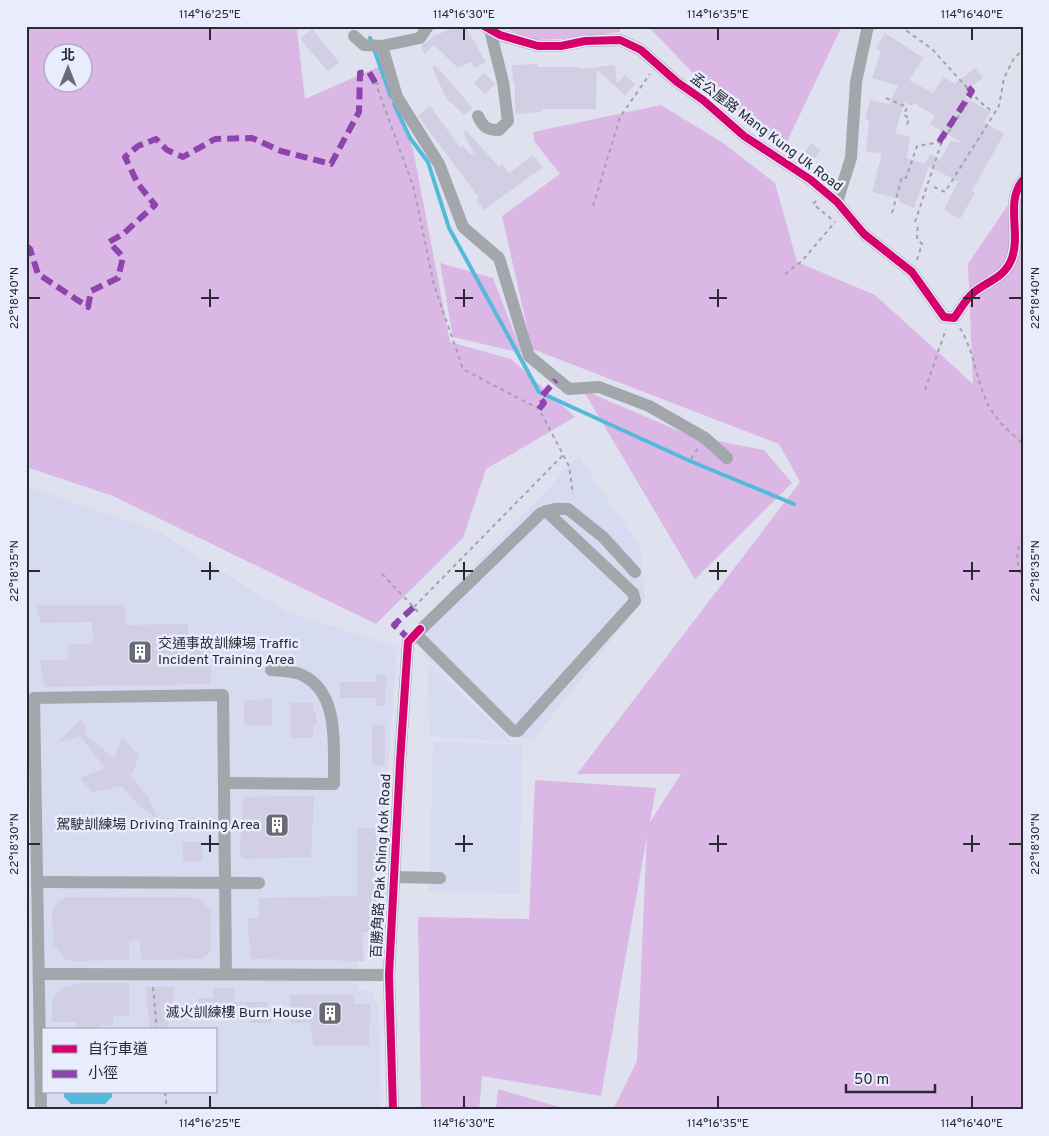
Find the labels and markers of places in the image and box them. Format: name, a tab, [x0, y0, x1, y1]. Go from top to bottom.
place label: 交通事故訓練場 Traffic Incident Training Area	[158, 635, 299, 669]
building icon: 交通事故訓練場 Traffic Incident Training Area	[127, 639, 153, 665]
building icon: 駕駛訓練場 Driving Training Area	[264, 812, 290, 838]
place label: 駕駛訓練場 Driving Training Area	[56, 816, 260, 834]
building icon: 滅火訓練樓 Burn House	[317, 1000, 343, 1026]
place label: 滅火訓練樓 Burn House	[166, 1004, 312, 1022]

